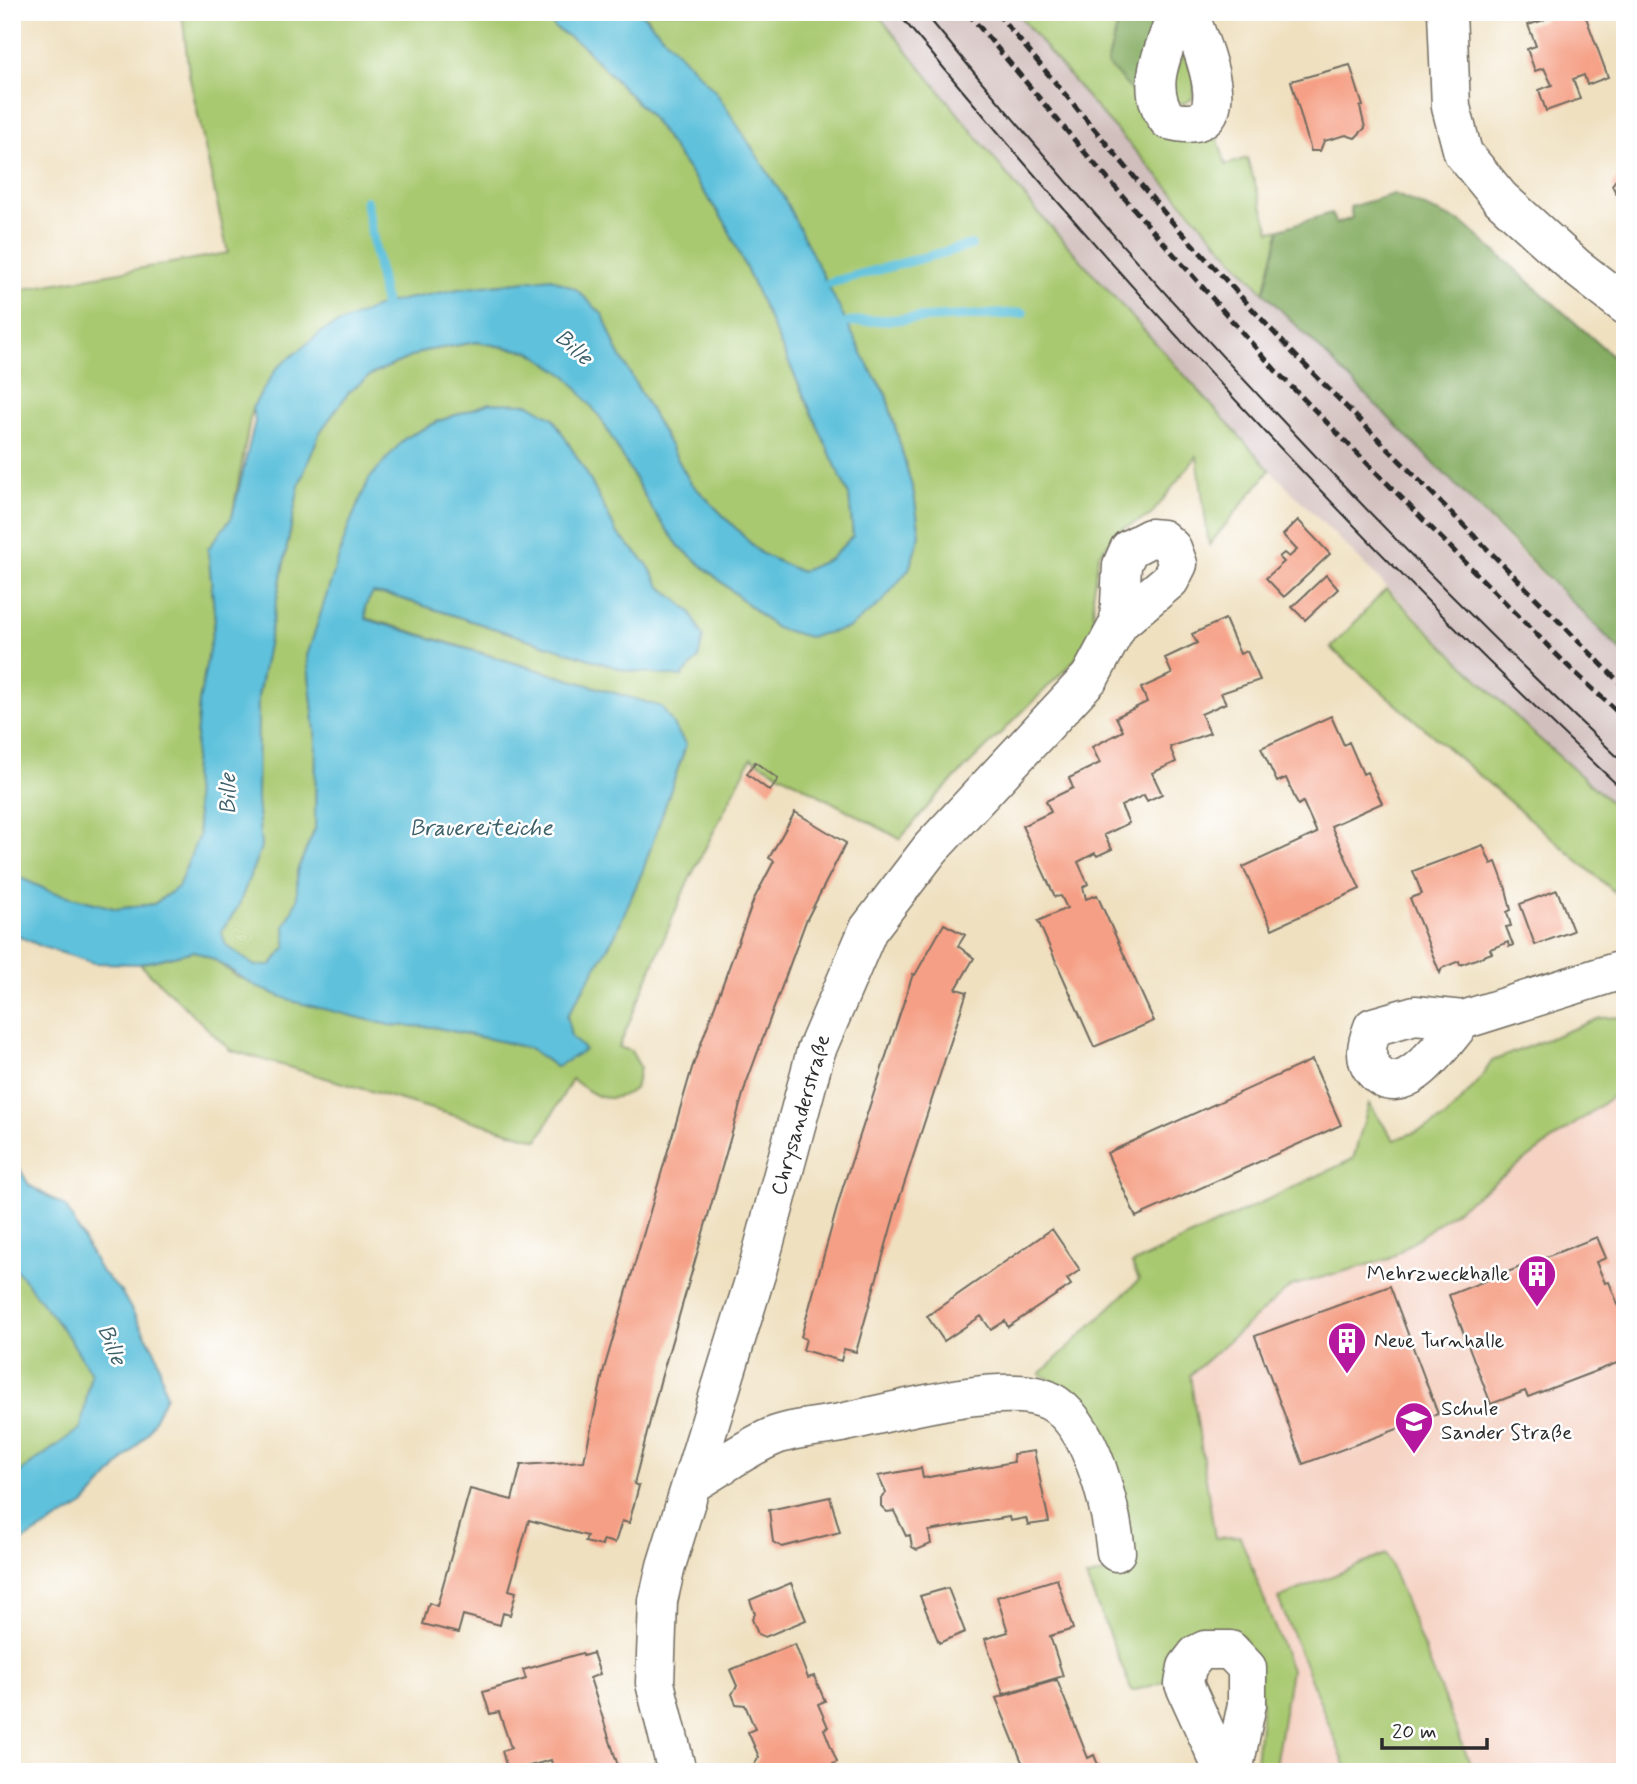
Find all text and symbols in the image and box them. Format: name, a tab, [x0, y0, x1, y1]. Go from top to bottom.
water label: Bille	[548, 323, 599, 374]
water label: Bille	[214, 772, 244, 815]
water label: Brauereiteiche	[409, 814, 553, 844]
street label: Chrysanderstraße	[765, 1031, 837, 1199]
building icon: Mehrzweckhalle	[1516, 1253, 1558, 1308]
place label: Mehrzweckhalle	[1367, 1260, 1510, 1288]
water label: Bille	[89, 1320, 133, 1371]
building icon: Neue Turnhalle	[1326, 1320, 1368, 1375]
place label: Neue Turnhalle	[1374, 1327, 1504, 1355]
place label: Schule Sander Straße	[1441, 1395, 1572, 1447]
school or university icon: Schule Sander Straße	[1393, 1400, 1435, 1455]
scale bar	[1382, 1707, 1486, 1751]
text: 20 m	[1392, 1718, 1437, 1746]

